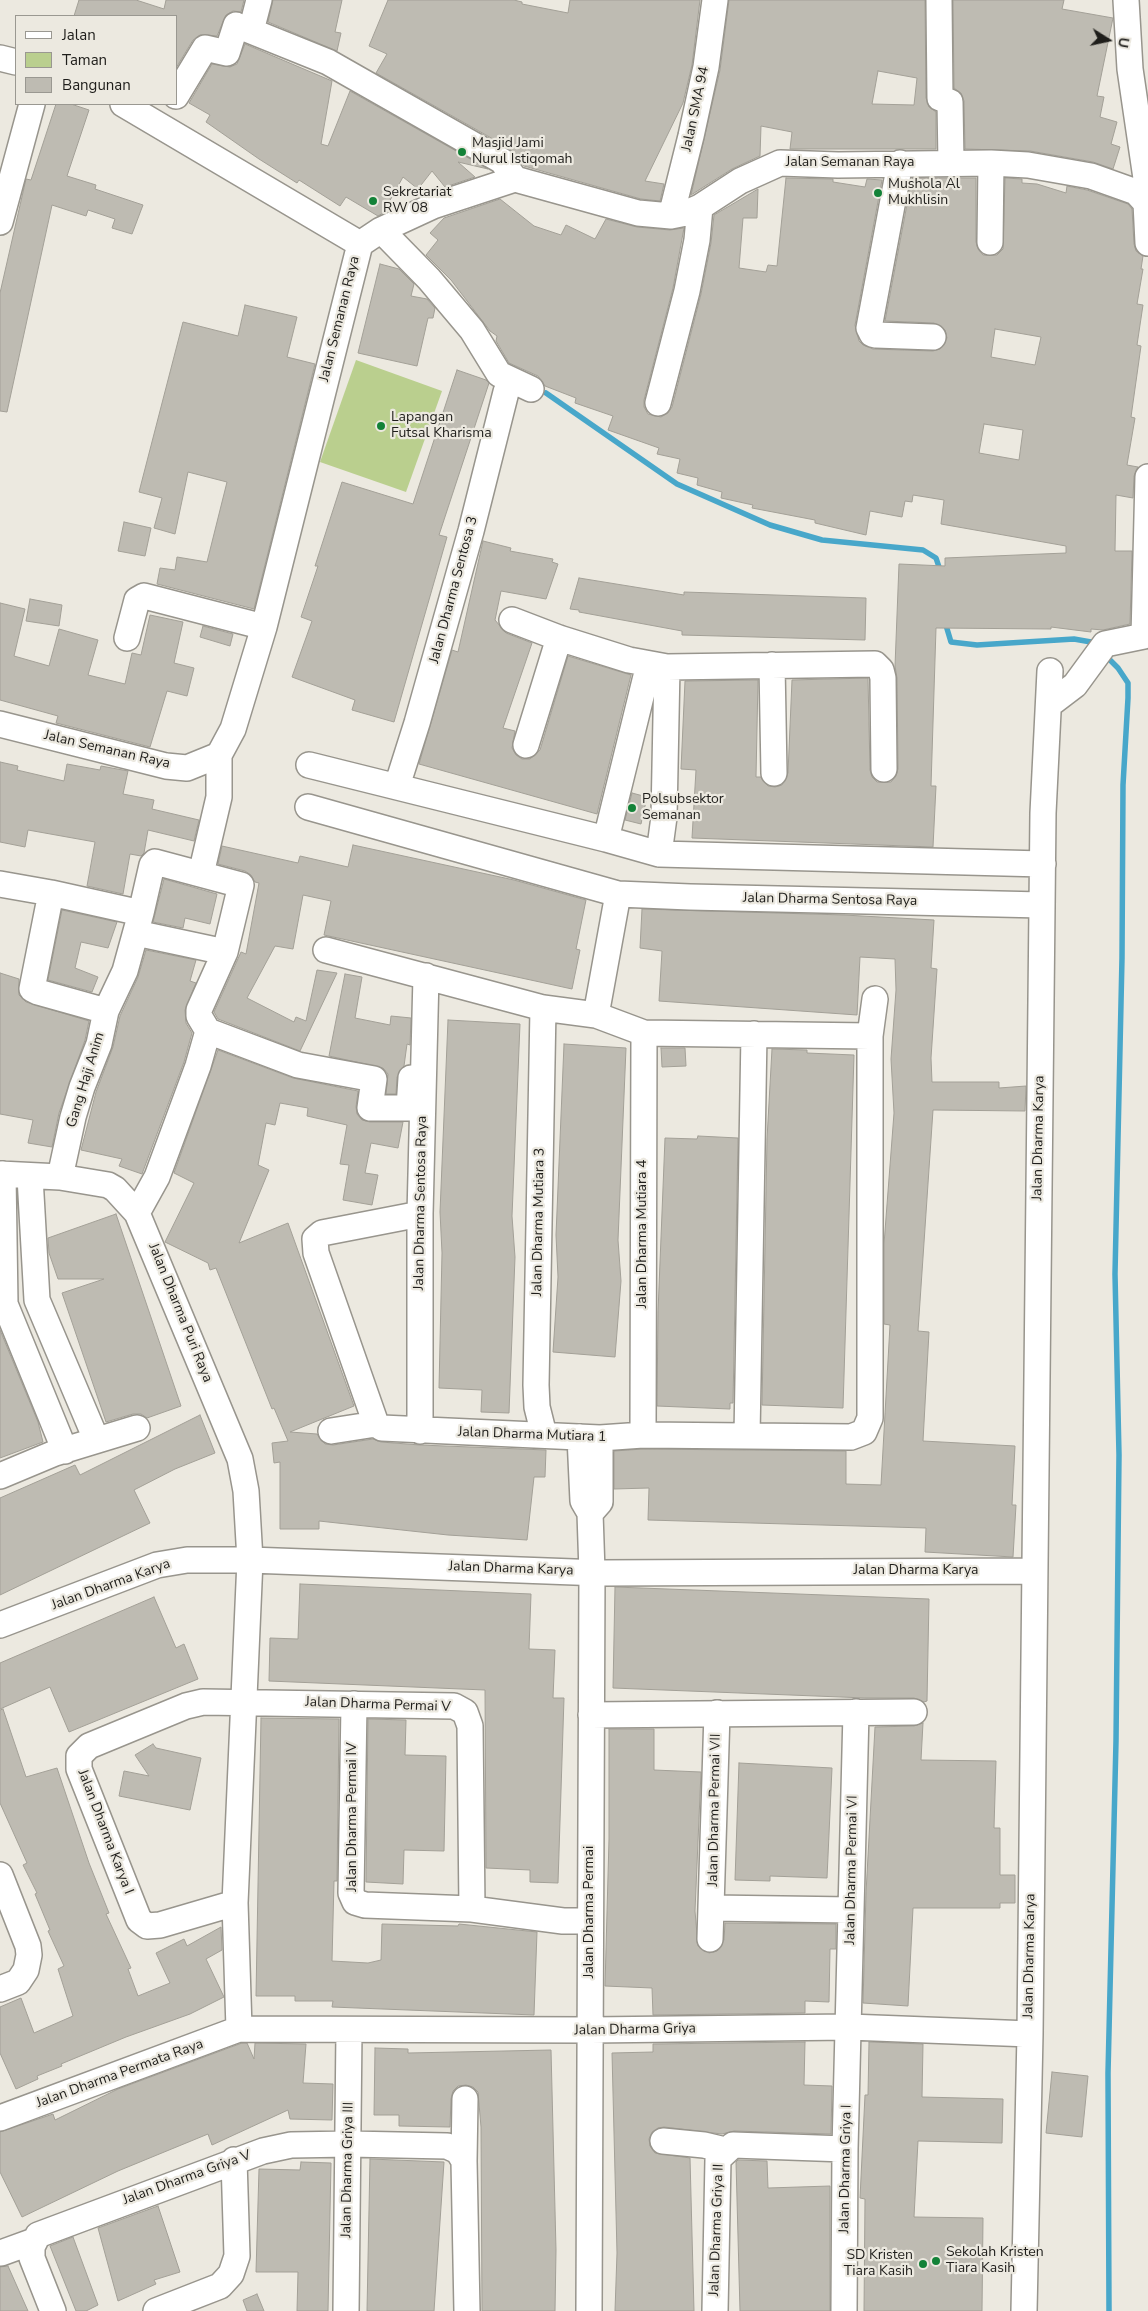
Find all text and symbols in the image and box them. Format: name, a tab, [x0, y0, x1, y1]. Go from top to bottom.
legend	[15, 15, 178, 105]
north arrow	[1083, 15, 1133, 65]
text: Jalan	[62, 25, 96, 45]
text: U	[1113, 36, 1134, 49]
text: Taman	[62, 50, 107, 70]
street label: Jalan SMA 94	[679, 65, 713, 153]
text: Bangunan	[62, 75, 131, 95]
place label: Masjid Jami Nurul Istiqomah	[472, 136, 573, 168]
marker: Masjid Jami Nurul Istiqomah	[456, 146, 468, 158]
street label: Jalan Semanan Raya	[786, 155, 914, 171]
place label: Mushola Al Mukhlisin	[888, 177, 960, 210]
place label: Sekretariat RW 08	[383, 185, 451, 218]
marker: Mushola Al Mukhlisin	[872, 187, 884, 199]
marker: Sekretariat RW 08	[367, 195, 379, 207]
street label: Jalan Semanan Raya	[316, 255, 364, 383]
place label: Lapangan Futsal Kharisma	[391, 410, 492, 442]
marker: Lapangan Futsal Kharisma	[375, 420, 387, 432]
street label: Jalan Dharma Sentosa 3	[426, 515, 482, 665]
street label: Jalan Semanan Raya	[42, 727, 172, 773]
place label: Polsubsektor Semanan	[642, 792, 724, 824]
marker: Polsubsektor Semanan	[626, 802, 638, 814]
street label: Jalan Dharma Sentosa Raya	[743, 890, 917, 910]
street label: Gang Haji Anim	[64, 1030, 108, 1130]
street label: Jalan Dharma Karya	[1030, 1075, 1048, 1201]
street label: Jalan Dharma Sentosa Raya	[411, 1116, 431, 1290]
street label: Jalan Dharma Mutiara 3	[529, 1148, 549, 1296]
street label: Jalan Dharma Mutiara 4	[635, 1160, 651, 1308]
street label: Jalan Dharma Puri Raya	[144, 1241, 216, 1385]
street label: Jalan Dharma Mutiara 1	[457, 1424, 607, 1446]
street label: Jalan Dharma Karya	[49, 1556, 173, 1614]
street label: Jalan Dharma Karya	[448, 1558, 574, 1580]
street label: Jalan Dharma Karya	[854, 1563, 978, 1579]
street label: Jalan Dharma Permai V	[305, 1694, 451, 1716]
street label: Jalan Dharma Permai VII	[705, 1733, 725, 1887]
street label: Jalan Dharma Permai IV	[345, 1742, 361, 1892]
street label: Jalan Dharma Karya I	[73, 1767, 137, 1897]
street label: Jalan Dharma Permai VI	[842, 1795, 862, 1945]
street label: Jalan Dharma Permai	[582, 1846, 598, 1978]
street label: Jalan Dharma Karya	[1021, 1893, 1039, 2019]
street label: Jalan Dharma Griya	[574, 2021, 696, 2039]
street label: Jalan Dharma Permata Raya	[34, 2036, 206, 2112]
street label: Jalan Dharma Griya III	[338, 2102, 358, 2238]
street label: Jalan Dharma Griya I	[836, 2104, 856, 2234]
street label: Jalan Dharma Griya V	[121, 2147, 253, 2209]
street label: Jalan Dharma Griya II	[706, 2163, 728, 2297]
place label: Sekolah Kristen Tiara Kasih	[946, 2245, 1044, 2278]
place label: SD Kristen Tiara Kasih	[844, 2248, 913, 2280]
marker: Sekolah Kristen Tiara Kasih	[930, 2255, 942, 2267]
marker: SD Kristen Tiara Kasih	[917, 2258, 929, 2270]

